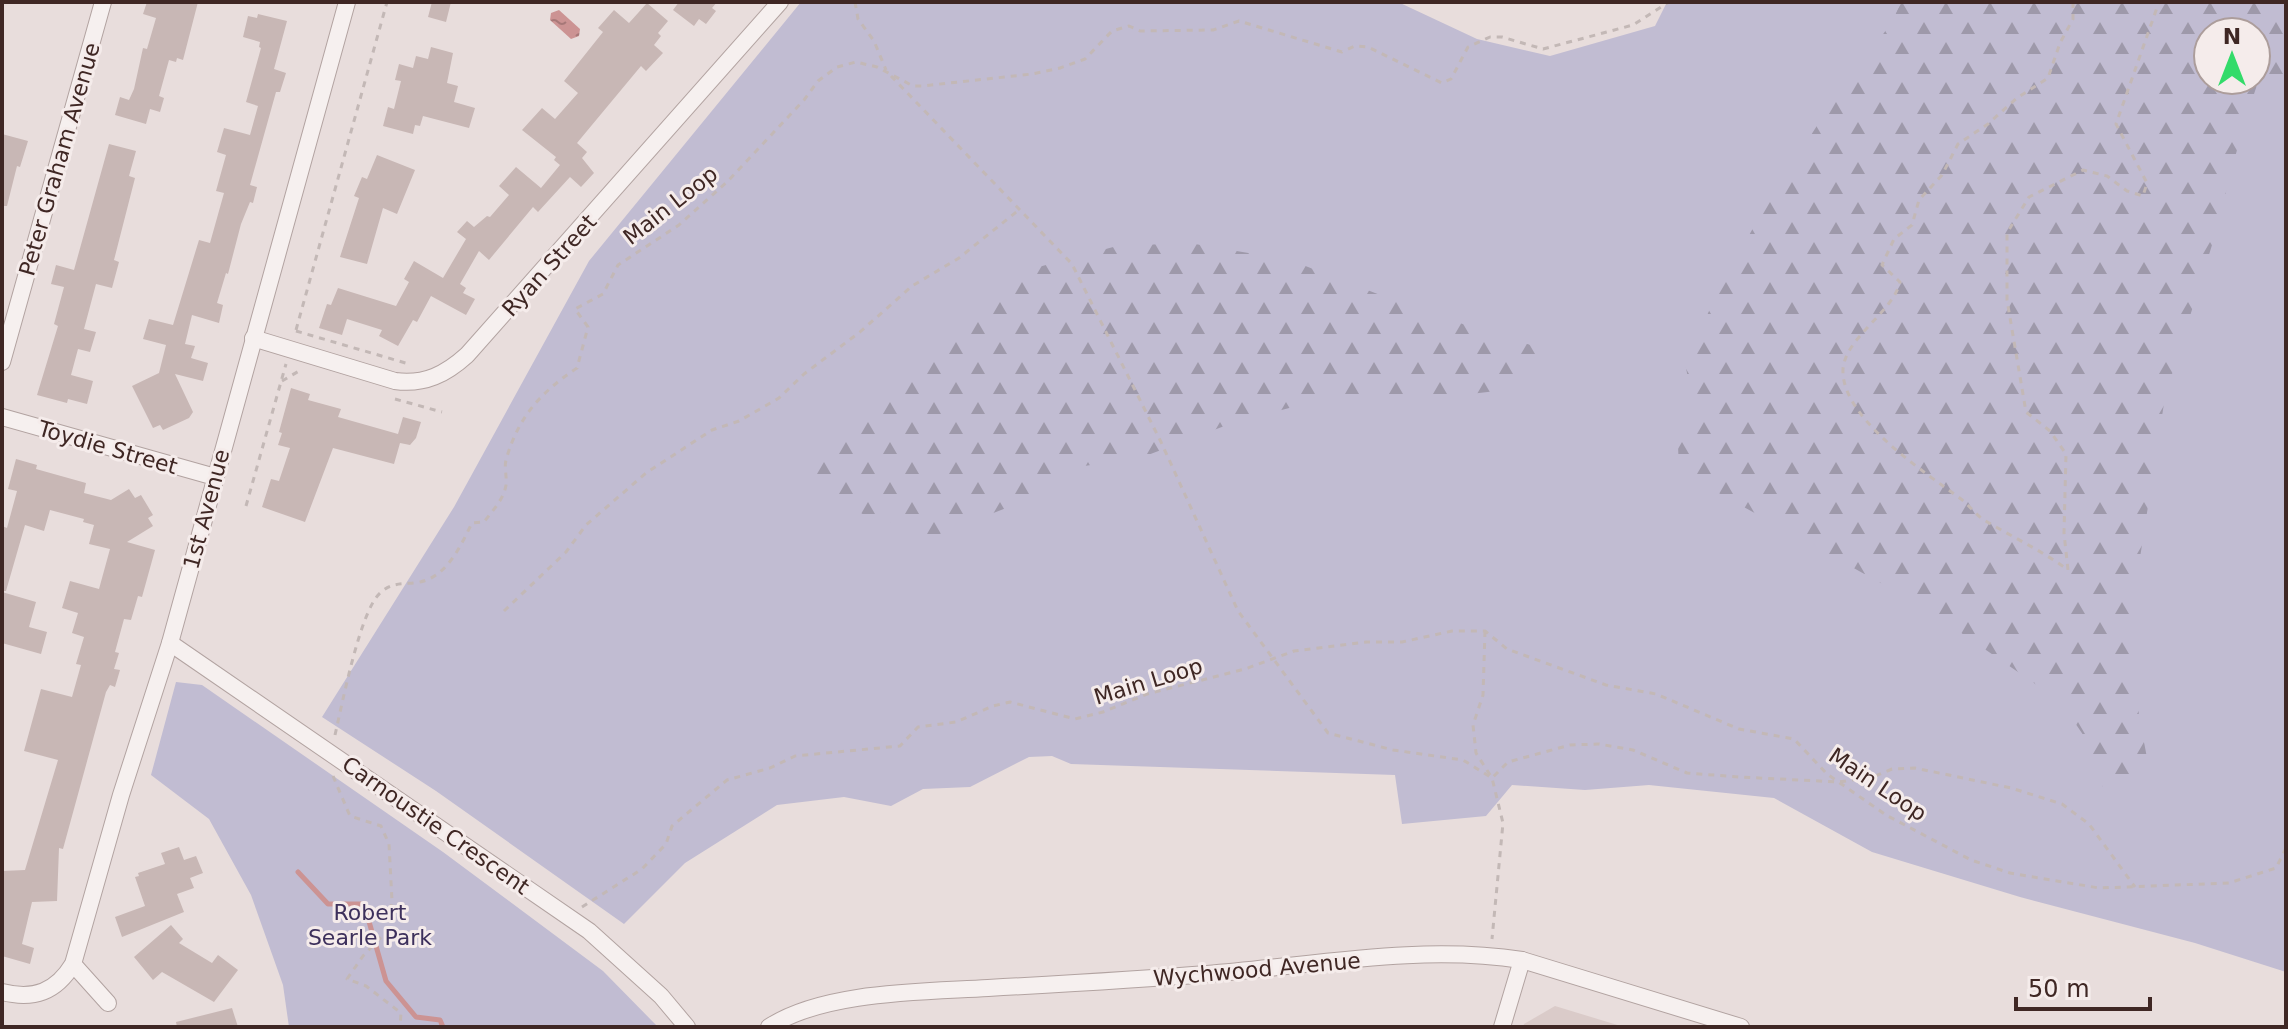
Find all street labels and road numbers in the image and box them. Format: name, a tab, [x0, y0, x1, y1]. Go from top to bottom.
street label: Peter Graham Avenue	[14, 40, 105, 279]
street label: Main Loop	[618, 161, 722, 250]
street label: Ryan Street	[497, 209, 602, 321]
street label: Toydie Street	[34, 415, 181, 479]
street label: 1st Avenue	[179, 447, 234, 572]
street label: Main Loop	[1091, 653, 1205, 710]
street label: Main Loop	[1824, 743, 1931, 826]
street label: Carnoustie Crescent	[337, 751, 534, 900]
street label: Wychwood Avenue	[1152, 948, 1362, 991]

